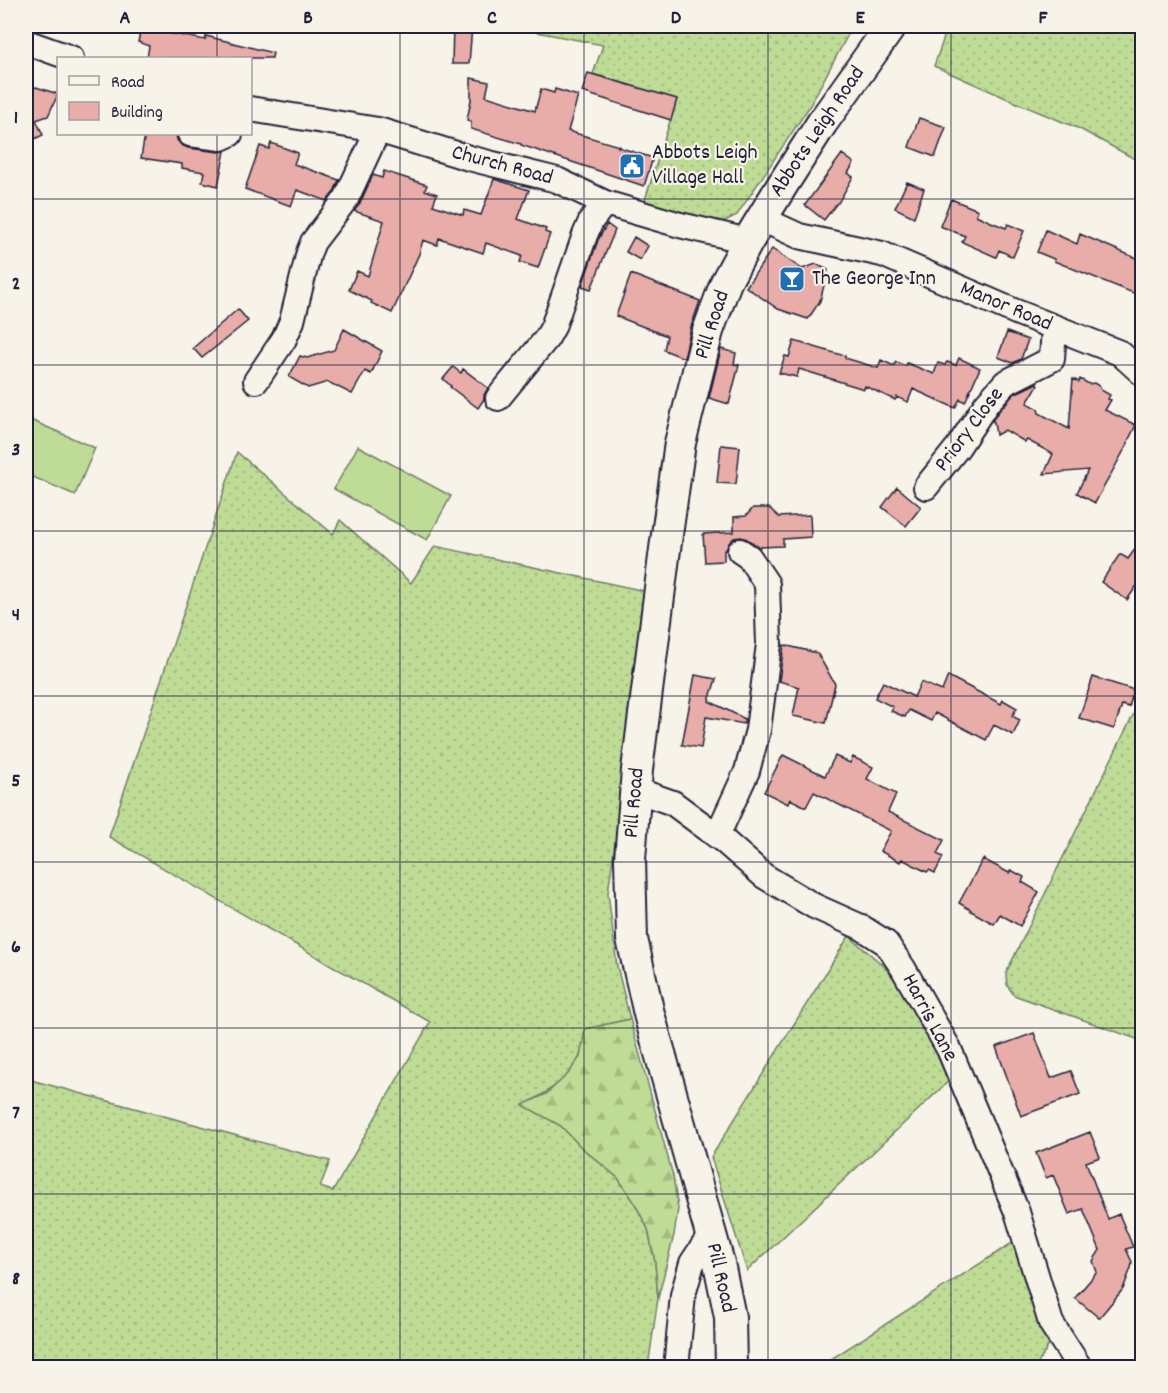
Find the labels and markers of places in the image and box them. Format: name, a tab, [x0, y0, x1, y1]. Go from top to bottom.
place label: Abbots Leigh Village Hall	[652, 138, 758, 194]
public building icon: Abbots Leigh Village Hall	[617, 151, 647, 181]
bar icon: The George Inn	[777, 264, 807, 294]
place label: The George Inn	[812, 264, 936, 295]

